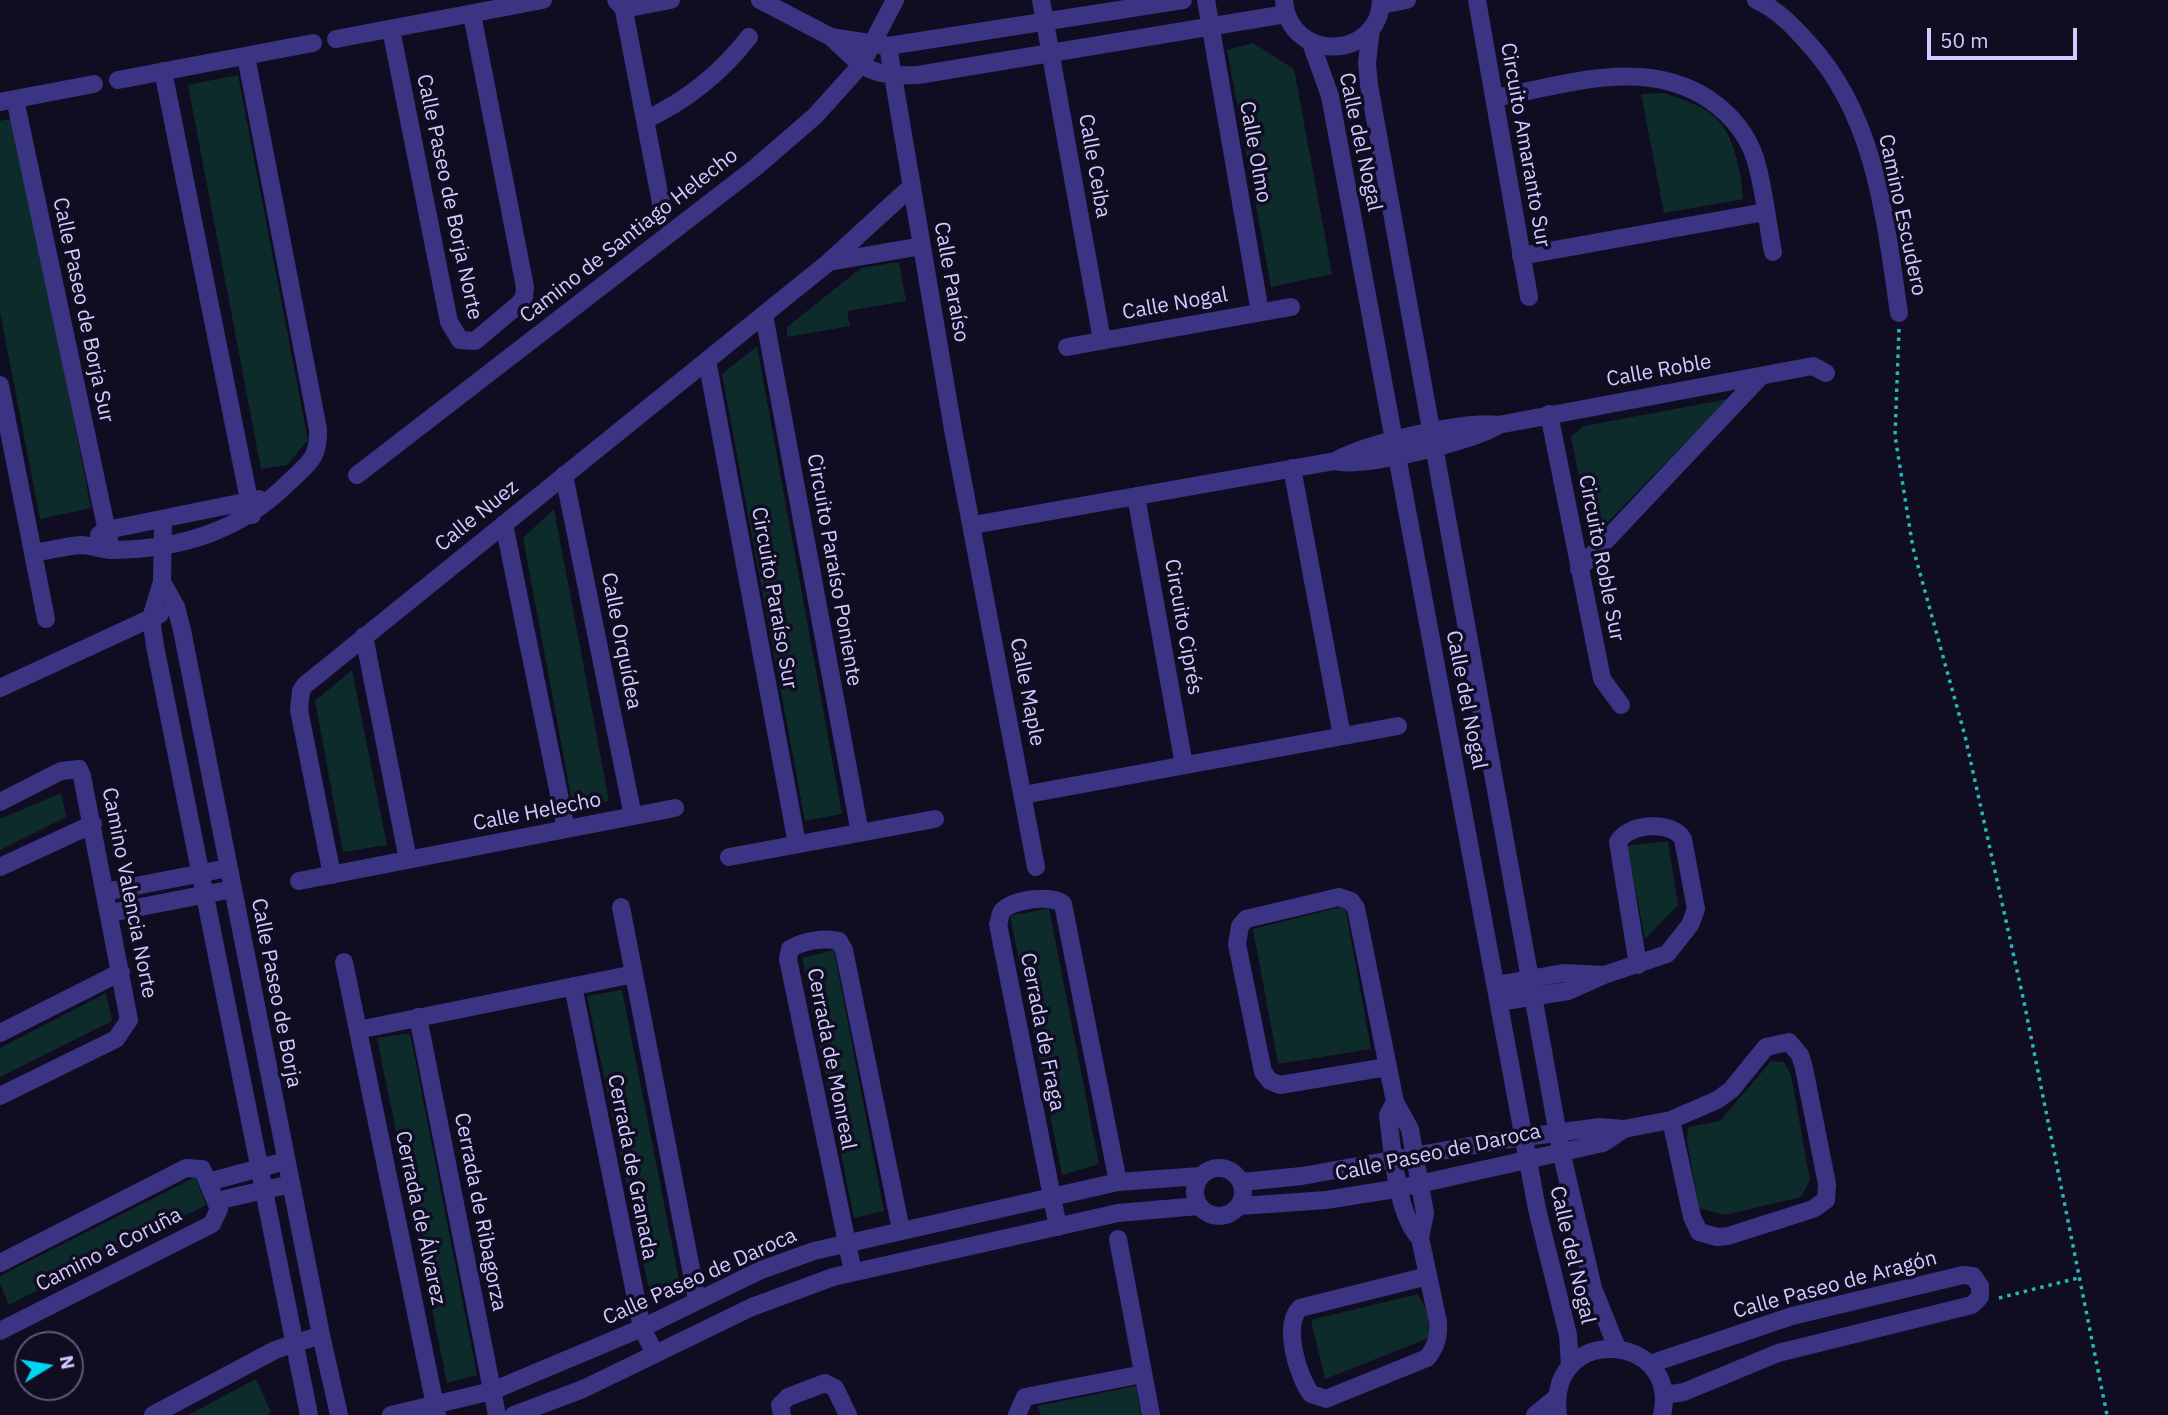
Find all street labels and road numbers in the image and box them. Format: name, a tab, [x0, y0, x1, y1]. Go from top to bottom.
street label: Circuito Amaranto Sur	[1495, 41, 1555, 249]
street label: Calle del Nogal	[1333, 70, 1387, 214]
street label: Calle Paseo de Borja Norte	[411, 72, 487, 322]
street label: Calle Olmo	[1234, 99, 1276, 205]
street label: Calle Ceiba	[1072, 112, 1116, 220]
street label: Camino Escudero	[1873, 132, 1931, 298]
street label: Camino de Santiago Helecho	[515, 143, 743, 329]
street label: Calle Paseo de Borja Sur	[47, 195, 119, 425]
street label: Calle Paraíso	[928, 220, 974, 344]
street label: Calle Nogal	[1120, 282, 1230, 326]
street label: Calle Roble	[1604, 349, 1714, 393]
street label: Circuito Paraíso Poniente	[801, 452, 867, 688]
street label: Circuito Roble Sur	[1573, 473, 1629, 643]
street label: Calle Nuez	[430, 475, 524, 557]
street label: Circuito Paraíso Sur	[746, 505, 802, 691]
street label: Circuito Ciprés	[1159, 557, 1207, 697]
street label: Calle Orquídea	[595, 570, 647, 712]
street label: Calle del Nogal	[1440, 628, 1492, 772]
street label: Calle Maple	[1004, 636, 1050, 748]
street label: Camino Valencia Norte	[96, 785, 162, 1001]
street label: Calle Helecho	[471, 787, 603, 837]
street label: Calle Paseo de Borja	[245, 896, 307, 1090]
street label: Cerrada de Fraga	[1014, 951, 1070, 1113]
street label: Cerrada de Monreal	[801, 966, 861, 1152]
street label: Cerrada de Granada	[602, 1072, 662, 1262]
street label: Cerrada de Ribagorza	[448, 1111, 512, 1313]
street label: Calle Paseo de Daroca	[1333, 1119, 1543, 1187]
street label: Cerrada de Álvarez	[389, 1129, 451, 1307]
street label: Calle del Nogal	[1544, 1183, 1600, 1327]
street label: Camino a Coruña	[32, 1202, 186, 1298]
street label: Calle Paseo de Daroca	[599, 1223, 801, 1331]
street label: Calle Paseo de Aragón	[1730, 1246, 1940, 1324]

